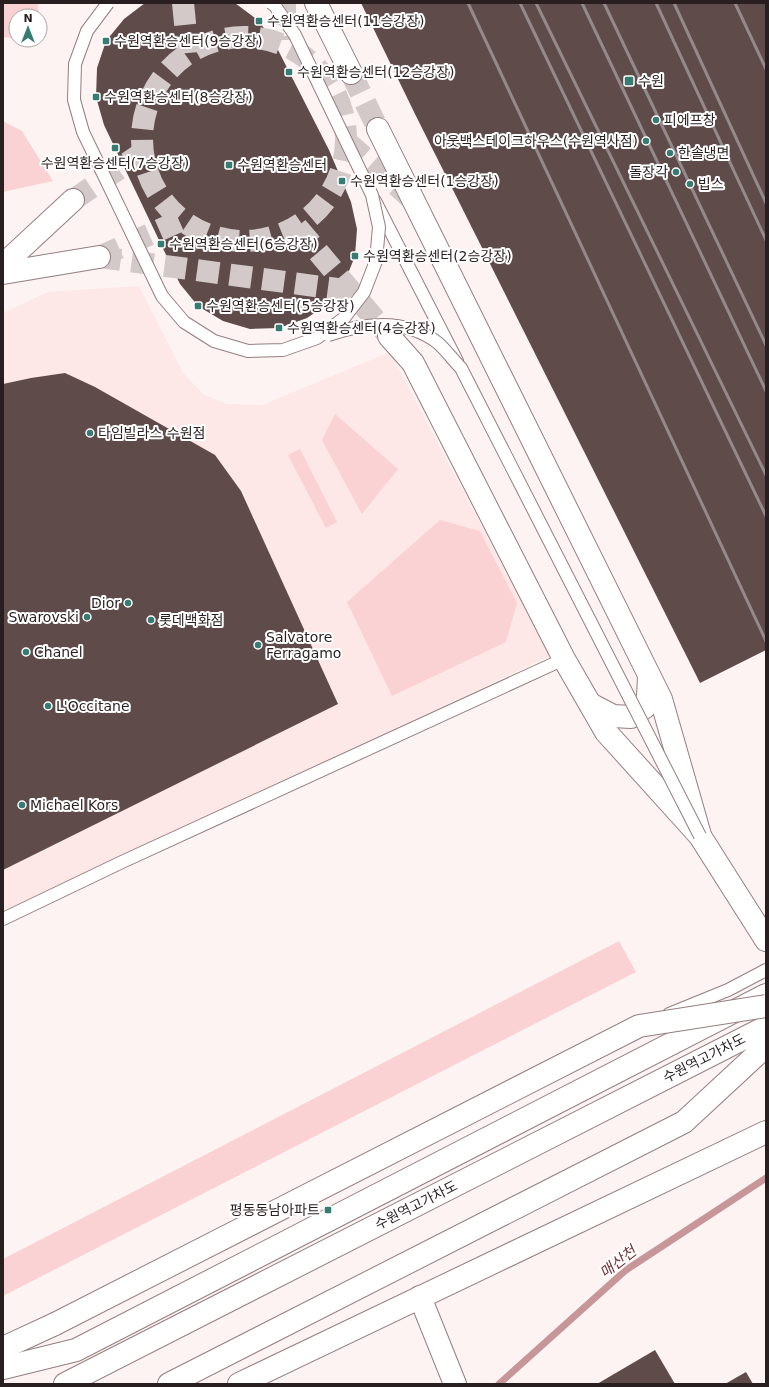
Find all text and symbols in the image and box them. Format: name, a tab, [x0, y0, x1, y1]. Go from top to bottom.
north arrow	[8, 8, 48, 48]
text: N	[23, 12, 33, 25]
place label: 수원역환승센터(11승강장)	[267, 13, 425, 29]
marker: 수원역환승센터(11승강장)	[254, 16, 264, 26]
place label: 수원역환승센터(9승강장)	[114, 33, 263, 49]
marker: 수원역환승센터(9승강장)	[101, 36, 111, 46]
place label: 수원역환승센터(12승강장)	[297, 64, 455, 80]
marker: 수원역환승센터(12승강장)	[284, 67, 294, 77]
place label: 수원	[638, 73, 664, 89]
marker: 수원	[623, 75, 635, 87]
place label: 수원역환승센터(8승강장)	[104, 89, 253, 105]
marker: 수원역환승센터(8승강장)	[91, 92, 101, 102]
place label: 피에프창	[664, 112, 716, 128]
marker: 피에프창	[651, 115, 661, 125]
place label: 아웃백스테이크하우스(수원역사점)	[434, 133, 638, 149]
marker: 아웃백스테이크하우스(수원역사점)	[641, 136, 651, 146]
marker: 수원역환승센터(7승강장)	[110, 143, 120, 153]
place label: 한솔냉면	[678, 145, 730, 161]
marker: 한솔냉면	[665, 148, 675, 158]
place label: 수원역환승센터(7승강장)	[41, 155, 189, 171]
place label: 수원역환승센터	[237, 157, 327, 173]
marker: 수원역환승센터	[224, 160, 234, 170]
place label: 돌장각	[629, 164, 668, 180]
marker: 돌장각	[671, 167, 681, 177]
place label: 수원역환승센터(1승강장)	[350, 173, 499, 189]
marker: 수원역환승센터(1승강장)	[337, 176, 347, 186]
place label: 빕스	[698, 176, 724, 192]
marker: 빕스	[685, 179, 695, 189]
place label: 수원역환승센터(6승강장)	[169, 236, 318, 252]
marker: 수원역환승센터(6승강장)	[156, 239, 166, 249]
place label: 수원역환승센터(2승강장)	[363, 248, 512, 264]
marker: 수원역환승센터(2승강장)	[350, 251, 360, 261]
place label: 수원역환승센터(5승강장)	[206, 298, 355, 314]
marker: 수원역환승센터(5승강장)	[193, 301, 203, 311]
place label: 수원역환승센터(4승강장)	[287, 320, 436, 336]
marker: 수원역환승센터(4승강장)	[274, 323, 284, 333]
place label: 타임빌라스 수원점	[98, 425, 206, 441]
marker: 타임빌라스 수원점	[85, 428, 95, 438]
place label: Dior	[91, 595, 120, 611]
marker: Dior	[123, 598, 133, 608]
place label: Swarovski	[8, 609, 79, 625]
marker: Swarovski	[82, 612, 92, 622]
place label: 롯데백화점	[159, 612, 223, 628]
marker: 롯데백화점	[146, 615, 156, 625]
place label: Salvatore Ferragamo	[266, 629, 341, 661]
marker: Salvatore Ferragamo	[253, 640, 263, 650]
place label: Chanel	[34, 644, 83, 660]
marker: Chanel	[21, 647, 31, 657]
place label: L'Occitane	[56, 698, 130, 714]
marker: L'Occitane	[43, 701, 53, 711]
place label: Michael Kors	[30, 797, 118, 813]
marker: Michael Kors	[17, 800, 27, 810]
street label: 수원역고가차도	[660, 1030, 748, 1086]
street label: 수원역고가차도	[372, 1177, 460, 1233]
place label: 평동동남아파트	[230, 1202, 320, 1218]
marker: 평동동남아파트	[323, 1205, 333, 1215]
water label: 매산천	[596, 1241, 642, 1282]

